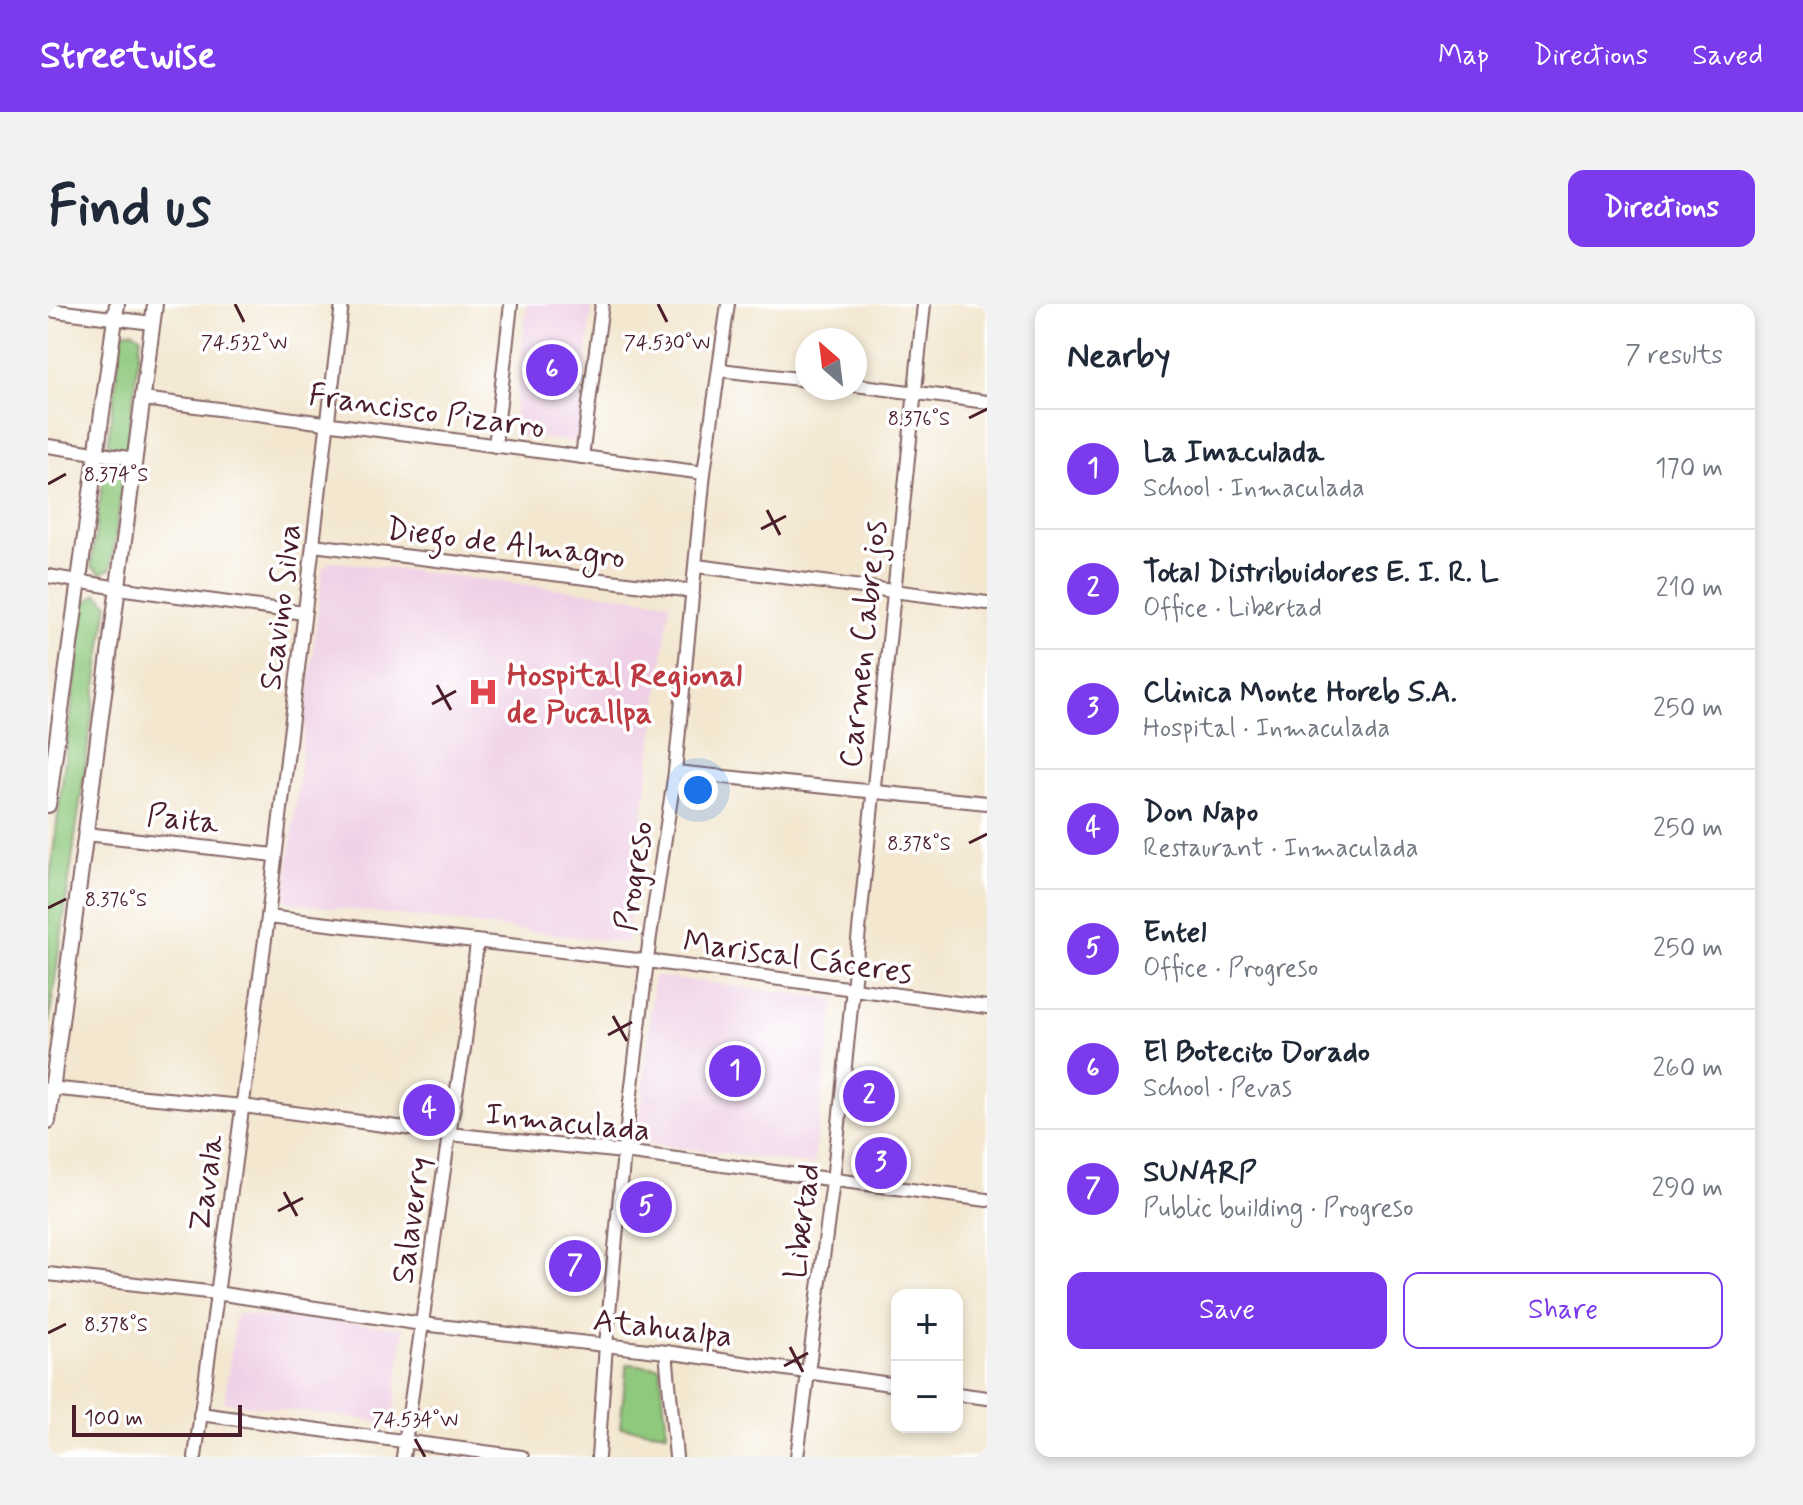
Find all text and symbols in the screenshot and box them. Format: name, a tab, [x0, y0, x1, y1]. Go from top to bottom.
text: Streetwise	[40, 32, 216, 81]
text: Map	[1438, 38, 1489, 75]
text: Directions	[1533, 38, 1648, 75]
text: Saved	[1692, 38, 1763, 75]
button: Directions	[1568, 170, 1755, 247]
text: Find us	[48, 172, 211, 245]
north arrow	[795, 328, 867, 400]
text: 74.532°W	[201, 330, 287, 357]
text: 74.530°W	[624, 330, 710, 357]
text: Nearby	[1067, 334, 1171, 379]
text: 7 results	[1625, 339, 1723, 373]
pin: 6	[526, 340, 578, 400]
street label: Francisco Pizarro	[306, 375, 547, 449]
text: 8.376°S	[888, 406, 950, 433]
text: La Imaculada	[1143, 433, 1324, 472]
text: 1	[1087, 452, 1099, 486]
text: 170 m	[1655, 452, 1723, 486]
text: 8.374°S	[84, 462, 148, 489]
text: School · Inmaculada	[1143, 472, 1365, 506]
street label: Diego de Almagro	[384, 509, 628, 582]
street label: Carmen Cabrejos	[830, 518, 898, 770]
street label: Scavino Silva	[250, 522, 312, 693]
text: Total Distribuidores E. I. R. L	[1143, 553, 1498, 592]
text: 2	[1087, 572, 1099, 606]
text: 210 m	[1656, 572, 1723, 606]
text: Office · Libertad	[1143, 592, 1322, 626]
place label: Hospital Regional de Pucallpa	[507, 655, 742, 734]
text: Clinica Monte Horeb S.A.	[1143, 673, 1457, 712]
hospital icon: Hospital Regional de Pucallpa	[466, 675, 500, 709]
text: 3	[1087, 692, 1099, 726]
text: 250 m	[1653, 692, 1723, 726]
text: Hospital · Inmaculada	[1143, 712, 1390, 746]
your location	[678, 770, 718, 810]
text: Don Napo	[1143, 793, 1258, 832]
street label: Paita	[144, 795, 222, 845]
text: 4	[1085, 812, 1101, 846]
text: 250 m	[1653, 812, 1723, 846]
street label: Progreso	[606, 818, 664, 934]
text: 8.378°S	[887, 831, 951, 858]
text: Restaurant · Inmaculada	[1143, 832, 1418, 866]
text: 8.376°S	[85, 887, 147, 914]
text: Entel	[1143, 913, 1206, 952]
street label: Mariscal Cáceres	[680, 921, 915, 995]
text: 5	[1085, 932, 1101, 966]
text: 250 m	[1653, 932, 1723, 966]
text: Office · Progreso	[1143, 952, 1318, 986]
text: El Botecito Dorado	[1143, 1033, 1370, 1072]
pin: 1	[709, 1041, 761, 1101]
text: 6	[1086, 1052, 1100, 1086]
text: 260 m	[1653, 1052, 1723, 1086]
pin: 2	[843, 1066, 895, 1126]
text: School · Pevas	[1143, 1072, 1292, 1106]
pin: 4	[403, 1080, 455, 1140]
street label: Inmaculada	[483, 1093, 652, 1153]
street label: Zavala	[179, 1131, 235, 1234]
pin: 3	[855, 1133, 907, 1193]
text: SUNARP	[1143, 1153, 1256, 1192]
street label: Salaverry	[382, 1154, 442, 1286]
street label: Libertad	[775, 1161, 831, 1281]
text: 7	[1085, 1172, 1101, 1206]
text: 290 m	[1651, 1172, 1723, 1206]
pin: 5	[620, 1177, 672, 1237]
text: Public building · Progreso	[1143, 1192, 1414, 1226]
pin: 7	[549, 1236, 601, 1296]
button: Save	[1067, 1272, 1387, 1349]
button: Share	[1403, 1272, 1723, 1349]
map controls	[891, 1289, 963, 1433]
button: +	[891, 1289, 963, 1361]
street label: Atahualpa	[591, 1300, 735, 1358]
text: 8.378°S	[84, 1312, 148, 1339]
button: −	[891, 1361, 963, 1433]
scale bar	[72, 1401, 242, 1437]
text: 100 m	[84, 1405, 143, 1433]
text: 74.534°W	[372, 1407, 458, 1434]

